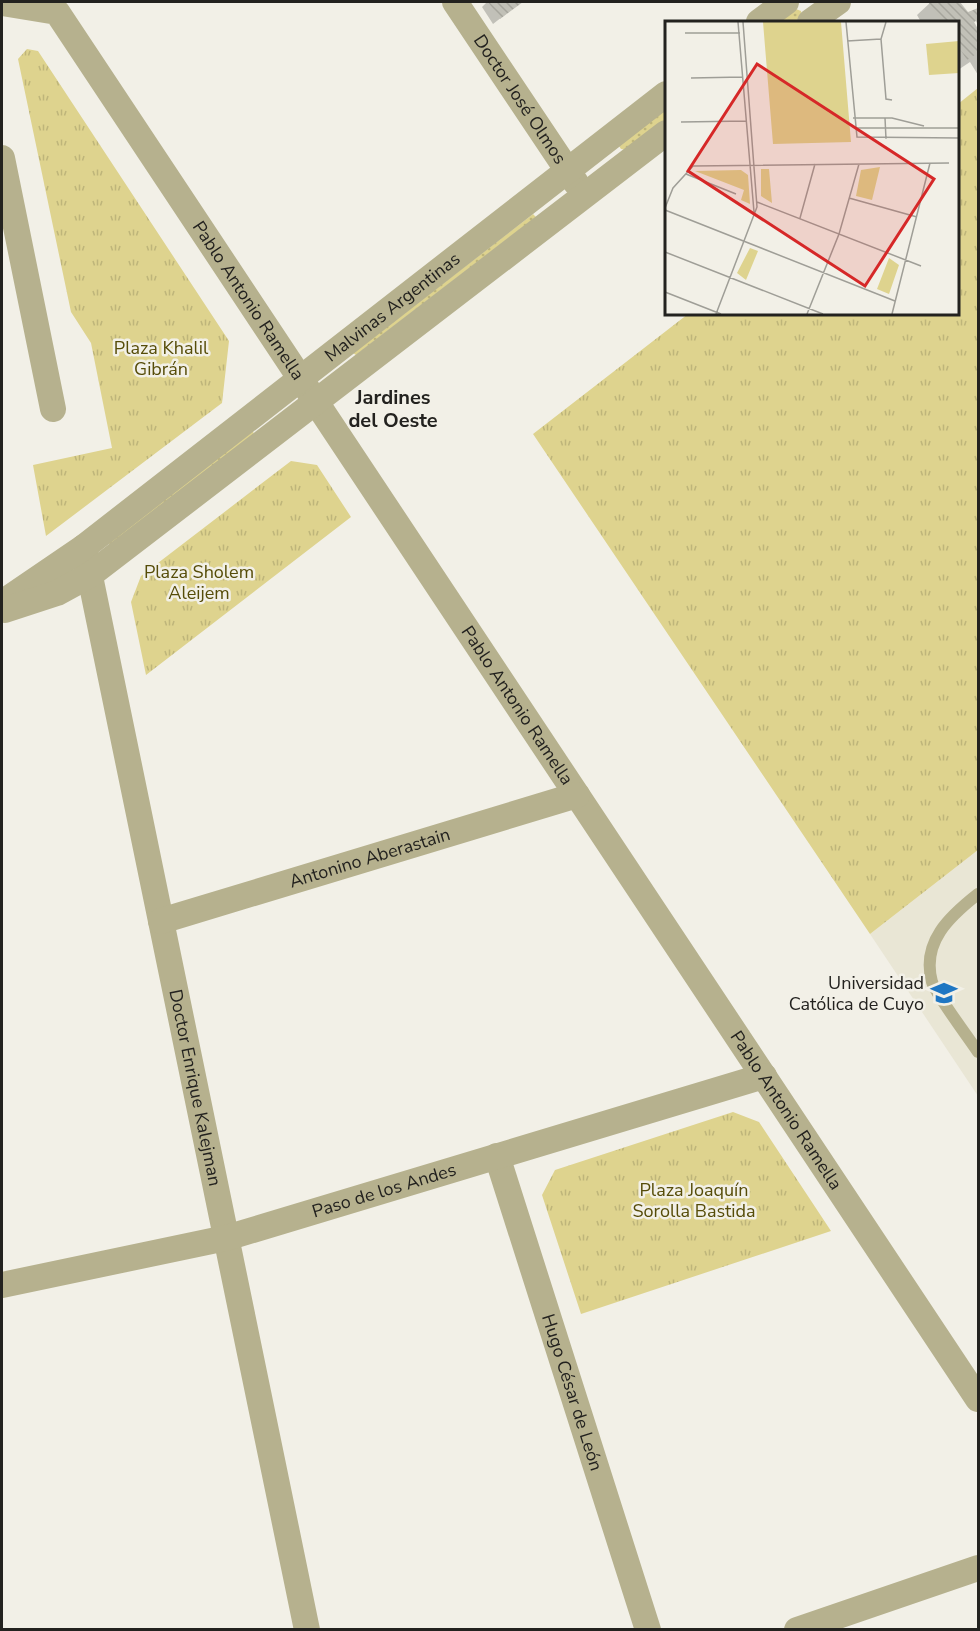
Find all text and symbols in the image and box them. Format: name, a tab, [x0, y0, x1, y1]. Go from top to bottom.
inset map	[665, 21, 959, 315]
street label: Doctor José Olmos	[468, 30, 572, 169]
street label: Pablo Antonio Ramella	[187, 216, 310, 385]
street label: Malvinas Argentinas	[320, 247, 465, 367]
park label: Plaza Khalil Gibrán	[114, 336, 209, 381]
district label: Jardines del Oeste	[348, 384, 438, 434]
park label: Plaza Sholem Aleijem	[144, 560, 254, 605]
street label: Pablo Antonio Ramella	[456, 621, 579, 790]
street label: Antonino Aberastain	[286, 822, 453, 893]
place label: Universidad Católica de Cuyo	[789, 971, 924, 1016]
school or university icon: Universidad Católica de Cuyo	[929, 978, 959, 1008]
street label: Doctor Enrique Kalejman	[163, 987, 227, 1188]
street label: Pablo Antonio Ramella	[725, 1026, 848, 1194]
street label: Paso de los Andes	[309, 1157, 459, 1223]
park label: Plaza Joaquín Sorolla Bastida	[632, 1178, 756, 1223]
street label: Hugo César de León	[536, 1311, 609, 1474]

